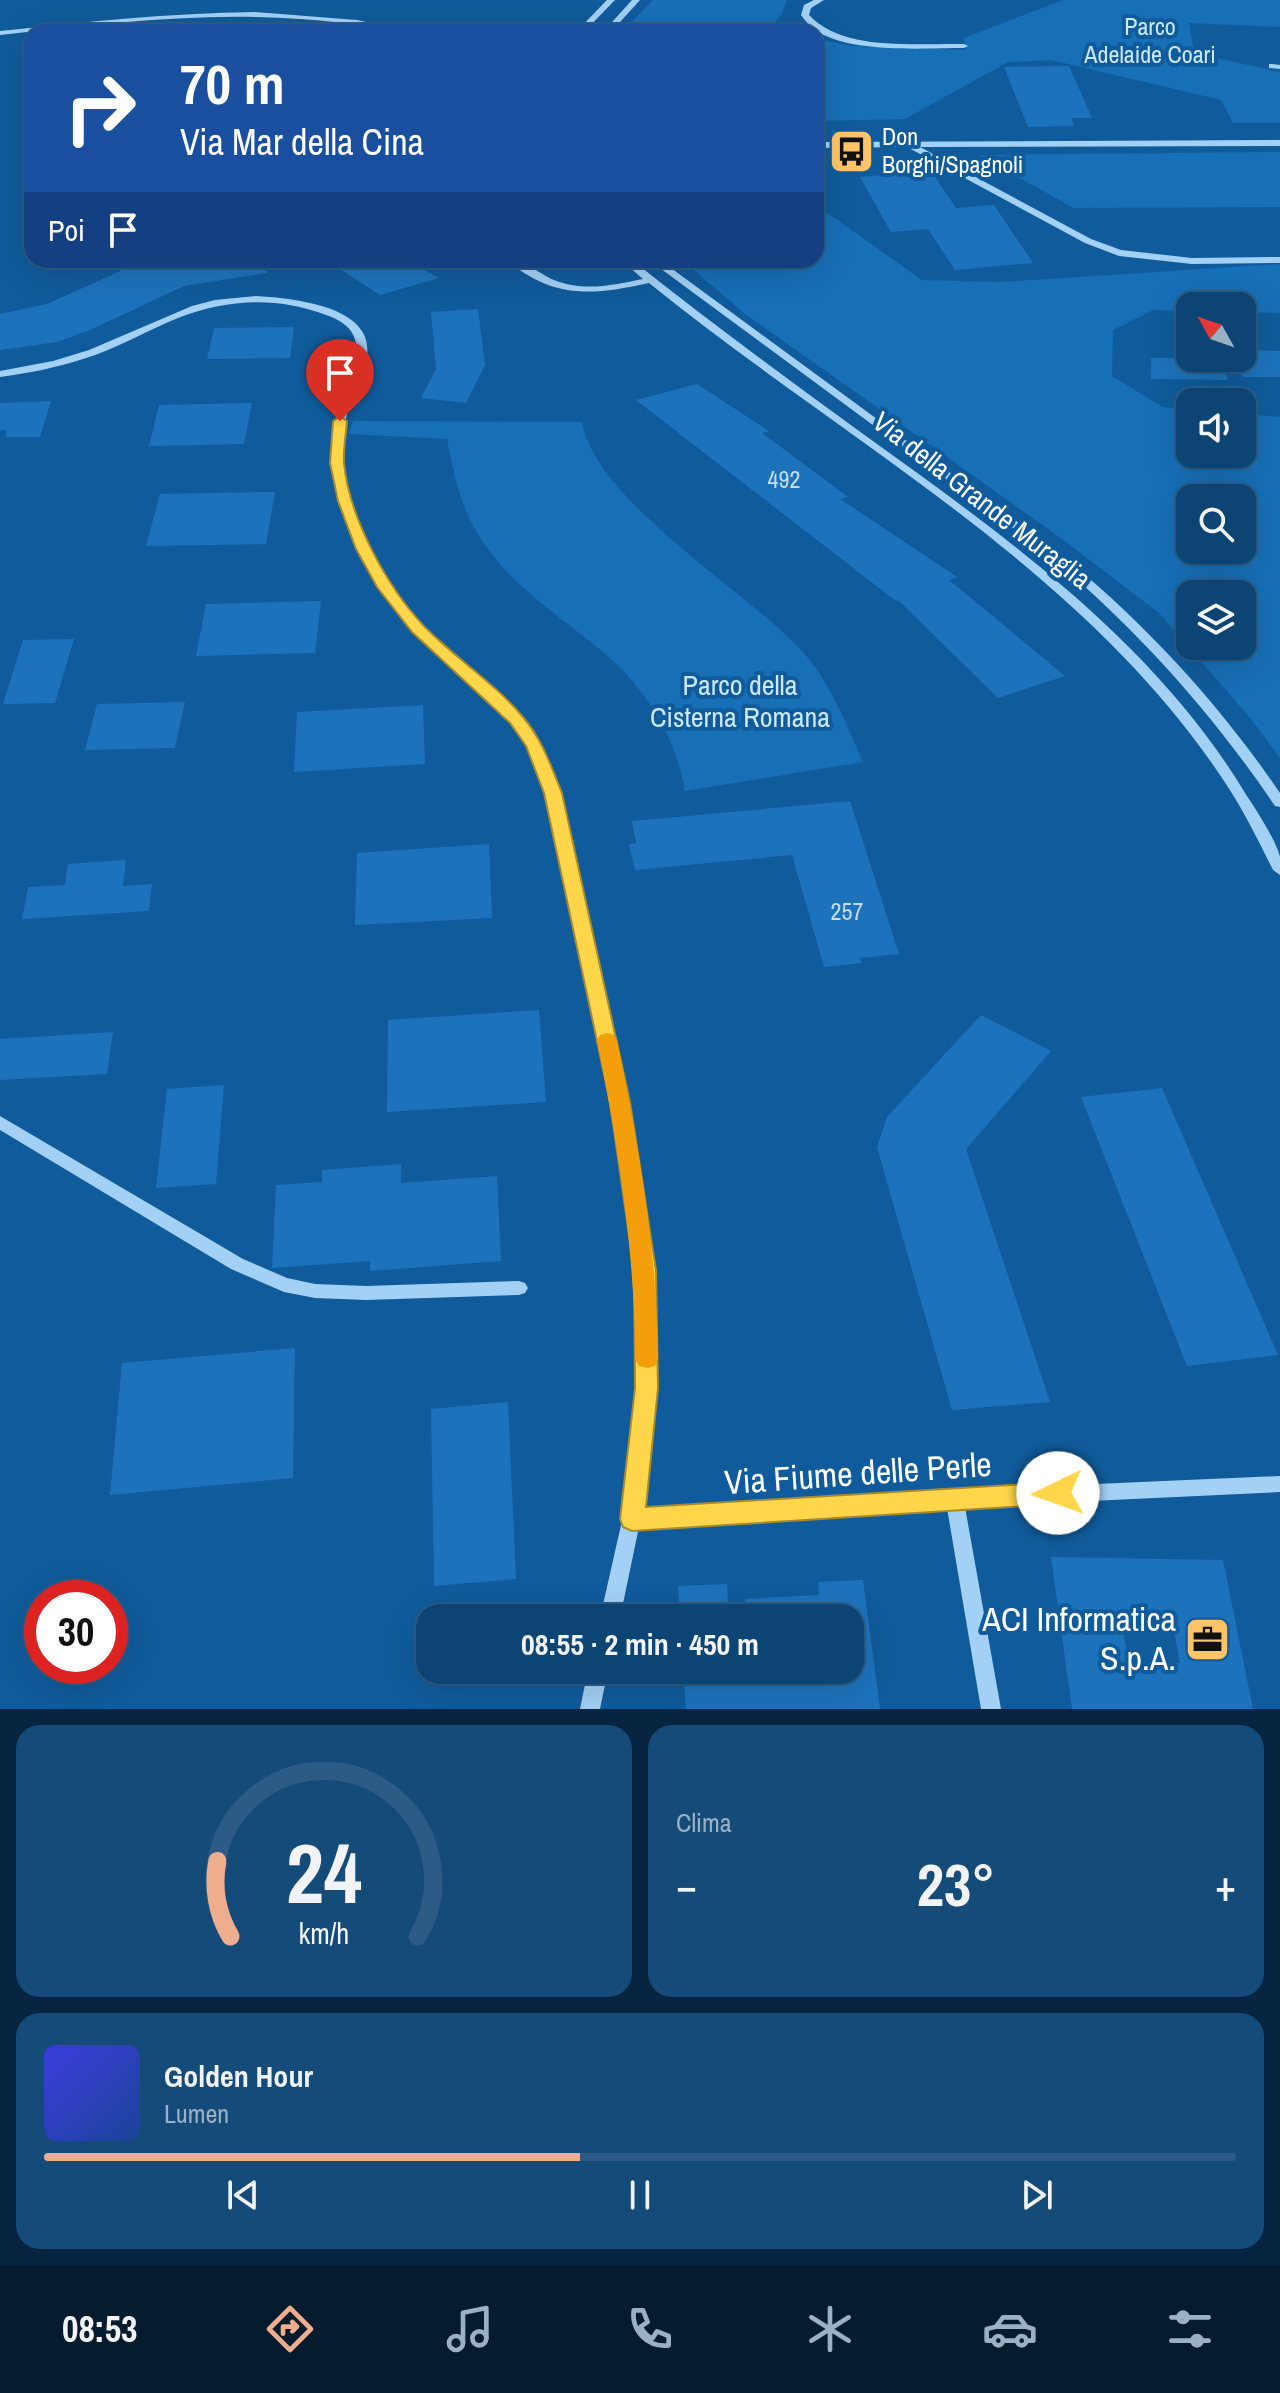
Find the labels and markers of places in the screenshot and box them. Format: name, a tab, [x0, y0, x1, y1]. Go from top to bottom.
place label: Don Borghi/Spagnoli	[882, 120, 1023, 180]
bus stop icon: Don Borghi/Spagnoli	[827, 127, 875, 175]
pin	[306, 339, 374, 421]
place label: ACI Informatica S.p.A.	[981, 1596, 1176, 1681]
office icon: ACI Informatica S.p.A.	[1183, 1615, 1231, 1663]

